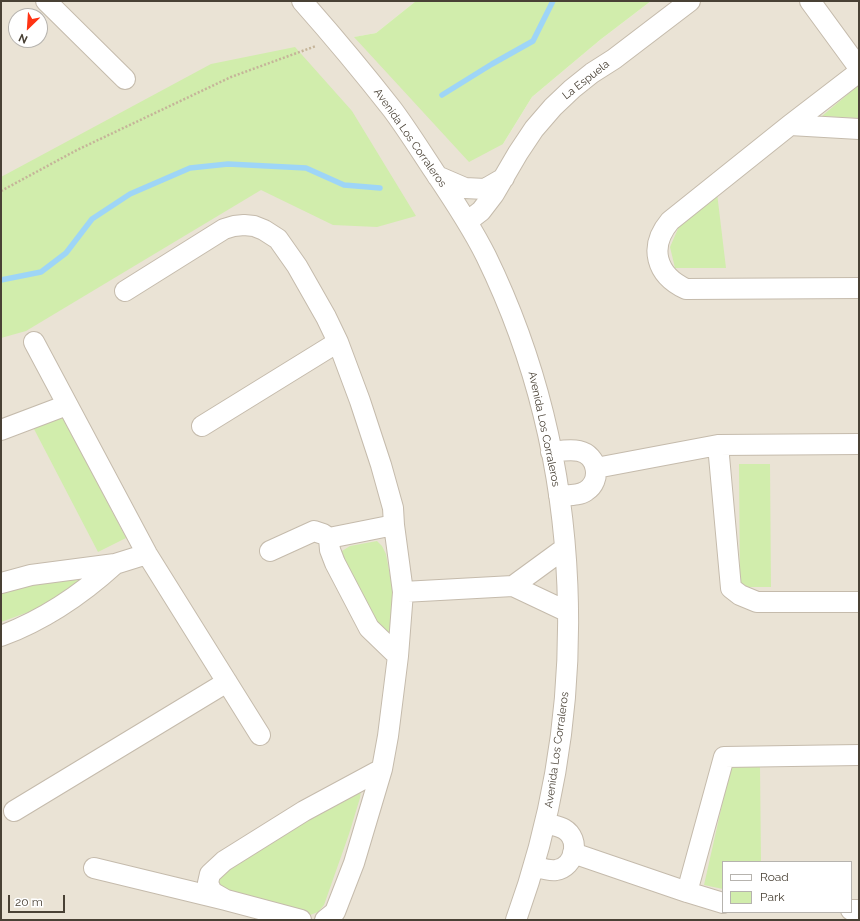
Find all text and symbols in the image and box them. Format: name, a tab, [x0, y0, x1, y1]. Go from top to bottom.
north arrow	[8, 8, 48, 48]
text: N	[17, 31, 30, 46]
street label: La Espuela	[560, 58, 612, 102]
street label: Avenida Los Corraleros	[371, 86, 449, 190]
street label: Avenida Los Corraleros	[525, 370, 563, 488]
street label: Avenida Los Corraleros	[542, 691, 572, 809]
legend	[722, 861, 852, 913]
text: Road	[760, 870, 789, 884]
scale bar	[10, 887, 67, 913]
text: Park	[760, 890, 785, 904]
text: 20 m	[15, 895, 43, 909]

